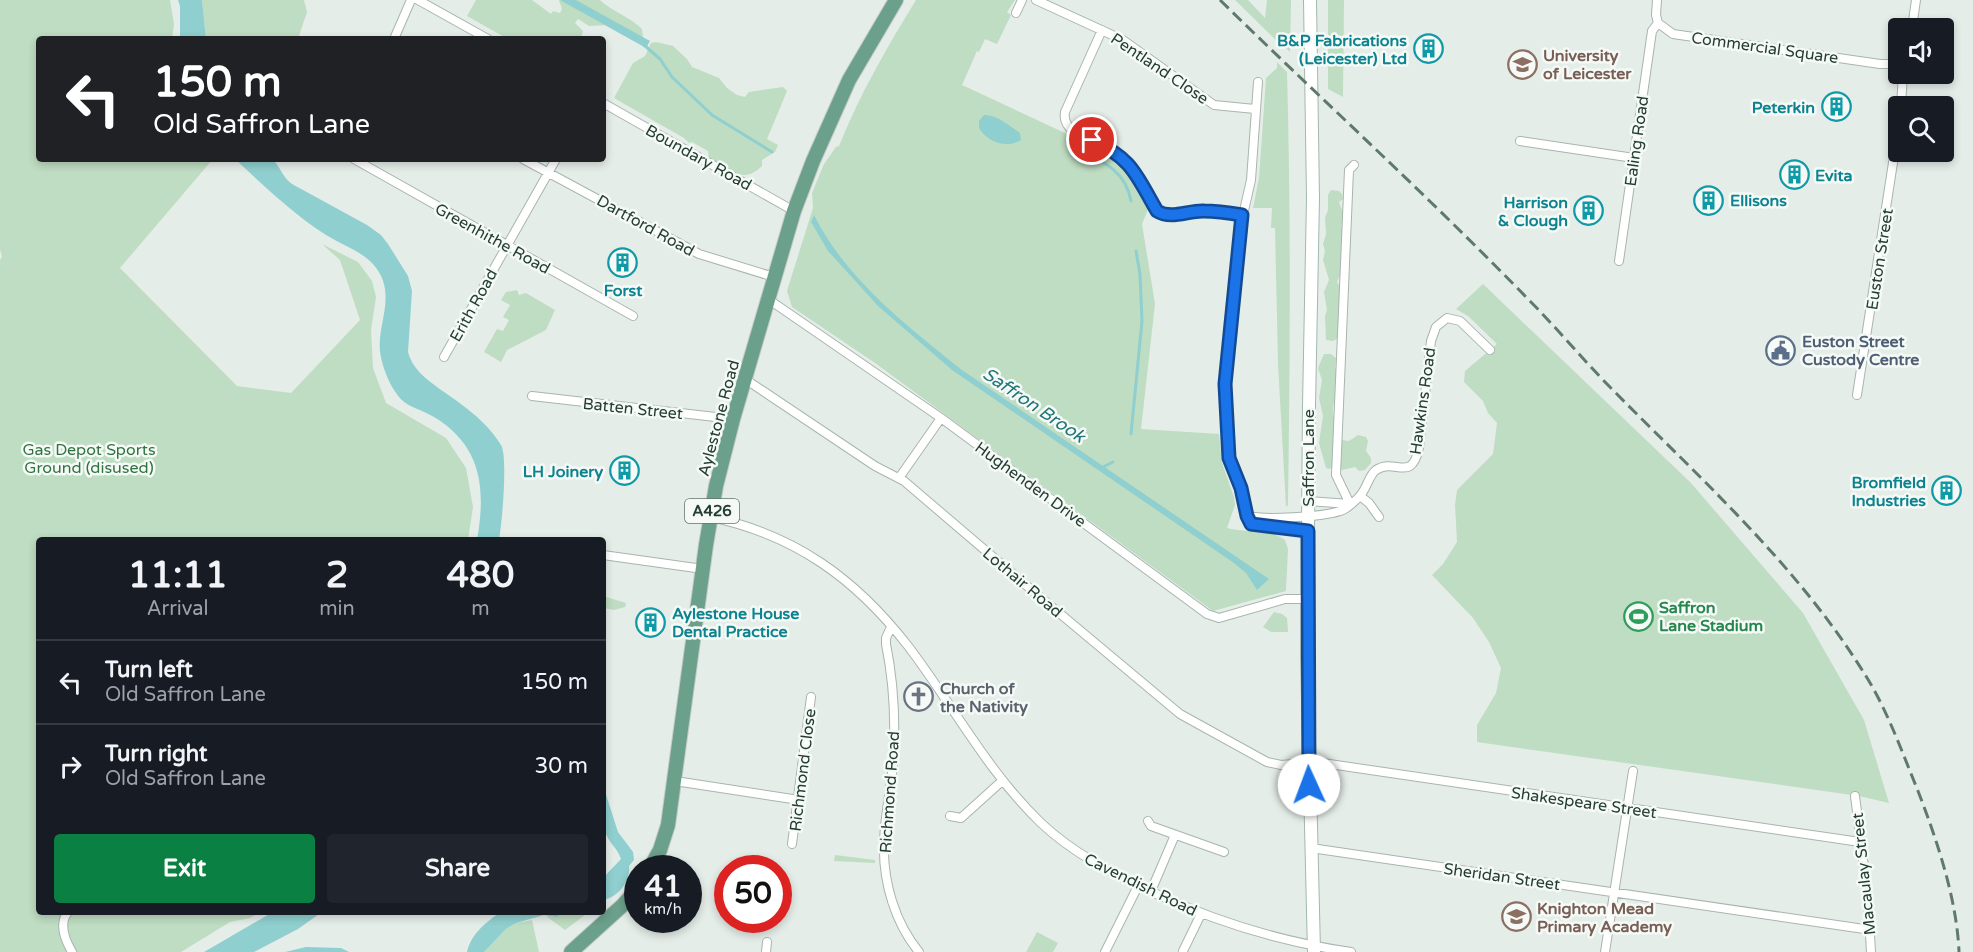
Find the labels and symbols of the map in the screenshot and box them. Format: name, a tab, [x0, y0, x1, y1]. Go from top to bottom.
street label: Commercial Square	[1690, 28, 1840, 68]
street label: Pentland Close	[1107, 29, 1212, 109]
place label: B&P Fabrications (Leicester) Ltd	[1277, 31, 1407, 69]
building icon: B&P Fabrications (Leicester) Ltd	[1412, 33, 1444, 65]
place label: University of Leicester	[1543, 46, 1632, 84]
school or university icon: University of Leicester	[1506, 48, 1538, 80]
building icon: Peterkin	[1820, 91, 1852, 123]
street label: Ealing Road	[1621, 95, 1653, 188]
place label: Peterkin	[1752, 98, 1815, 118]
pin	[1066, 114, 1117, 165]
street label: Boundary Road	[642, 120, 755, 195]
building icon: Evita	[1778, 159, 1810, 191]
place label: Evita	[1815, 166, 1853, 186]
building icon: Ellisons	[1693, 184, 1725, 216]
street label: Dartford Road	[593, 191, 698, 261]
place label: Ellisons	[1730, 191, 1787, 211]
place label: Harrison & Clough	[1498, 193, 1568, 231]
building icon: Harrison & Clough	[1573, 195, 1605, 227]
street label: Greenhithe Road	[431, 199, 554, 279]
street label: Euston Street	[1862, 207, 1898, 311]
building icon: Forst	[607, 246, 639, 278]
street label: Erith Road	[446, 265, 502, 346]
place label: Forst	[604, 281, 643, 301]
place label: Euston Street Custody Centre	[1802, 332, 1919, 370]
public building icon: Euston Street Custody Centre	[1765, 334, 1797, 366]
street label: Hawkins Road	[1406, 346, 1440, 456]
street label: Aylestone Road	[694, 358, 744, 479]
water label: Saffron Brook	[979, 363, 1090, 448]
street label: Batten Street	[582, 394, 684, 424]
street label: Saffron Lane	[1299, 409, 1319, 507]
street label: Hughenden Drive	[971, 438, 1090, 532]
park label: Gas Depot Sports Ground (disused)	[22, 440, 156, 478]
building icon: LH Joinery	[608, 455, 640, 487]
place label: LH Joinery	[523, 462, 603, 482]
place label: Bromfield Industries	[1851, 473, 1926, 511]
building icon: Bromfield Industries	[1931, 475, 1963, 507]
road number: A426	[685, 499, 739, 523]
street label: Lothair Road	[978, 544, 1066, 622]
place label: Saffron Lane Stadium	[1659, 598, 1763, 636]
sports icon: Saffron Lane Stadium	[1622, 600, 1654, 632]
place label: Aylestone House Dental Practice	[672, 604, 799, 642]
building icon: Aylestone House Dental Practice	[635, 606, 667, 638]
place label: Church of the Nativity	[939, 679, 1028, 717]
church icon: Church of the Nativity	[903, 681, 935, 713]
street label: Richmond Close	[786, 708, 820, 833]
street label: Richmond Road	[876, 730, 904, 854]
position arrow	[1277, 753, 1341, 817]
street label: Shakespeare Street	[1510, 783, 1658, 823]
street label: Macaulay Street	[1848, 812, 1880, 936]
street label: Cavendish Road	[1081, 849, 1200, 921]
speed limit sign: 50	[714, 855, 792, 933]
street label: Sheridan Street	[1442, 859, 1561, 895]
place label: Knighton Mead Primary Academy	[1537, 899, 1672, 937]
school or university icon: Knighton Mead Primary Academy	[1500, 901, 1532, 933]

